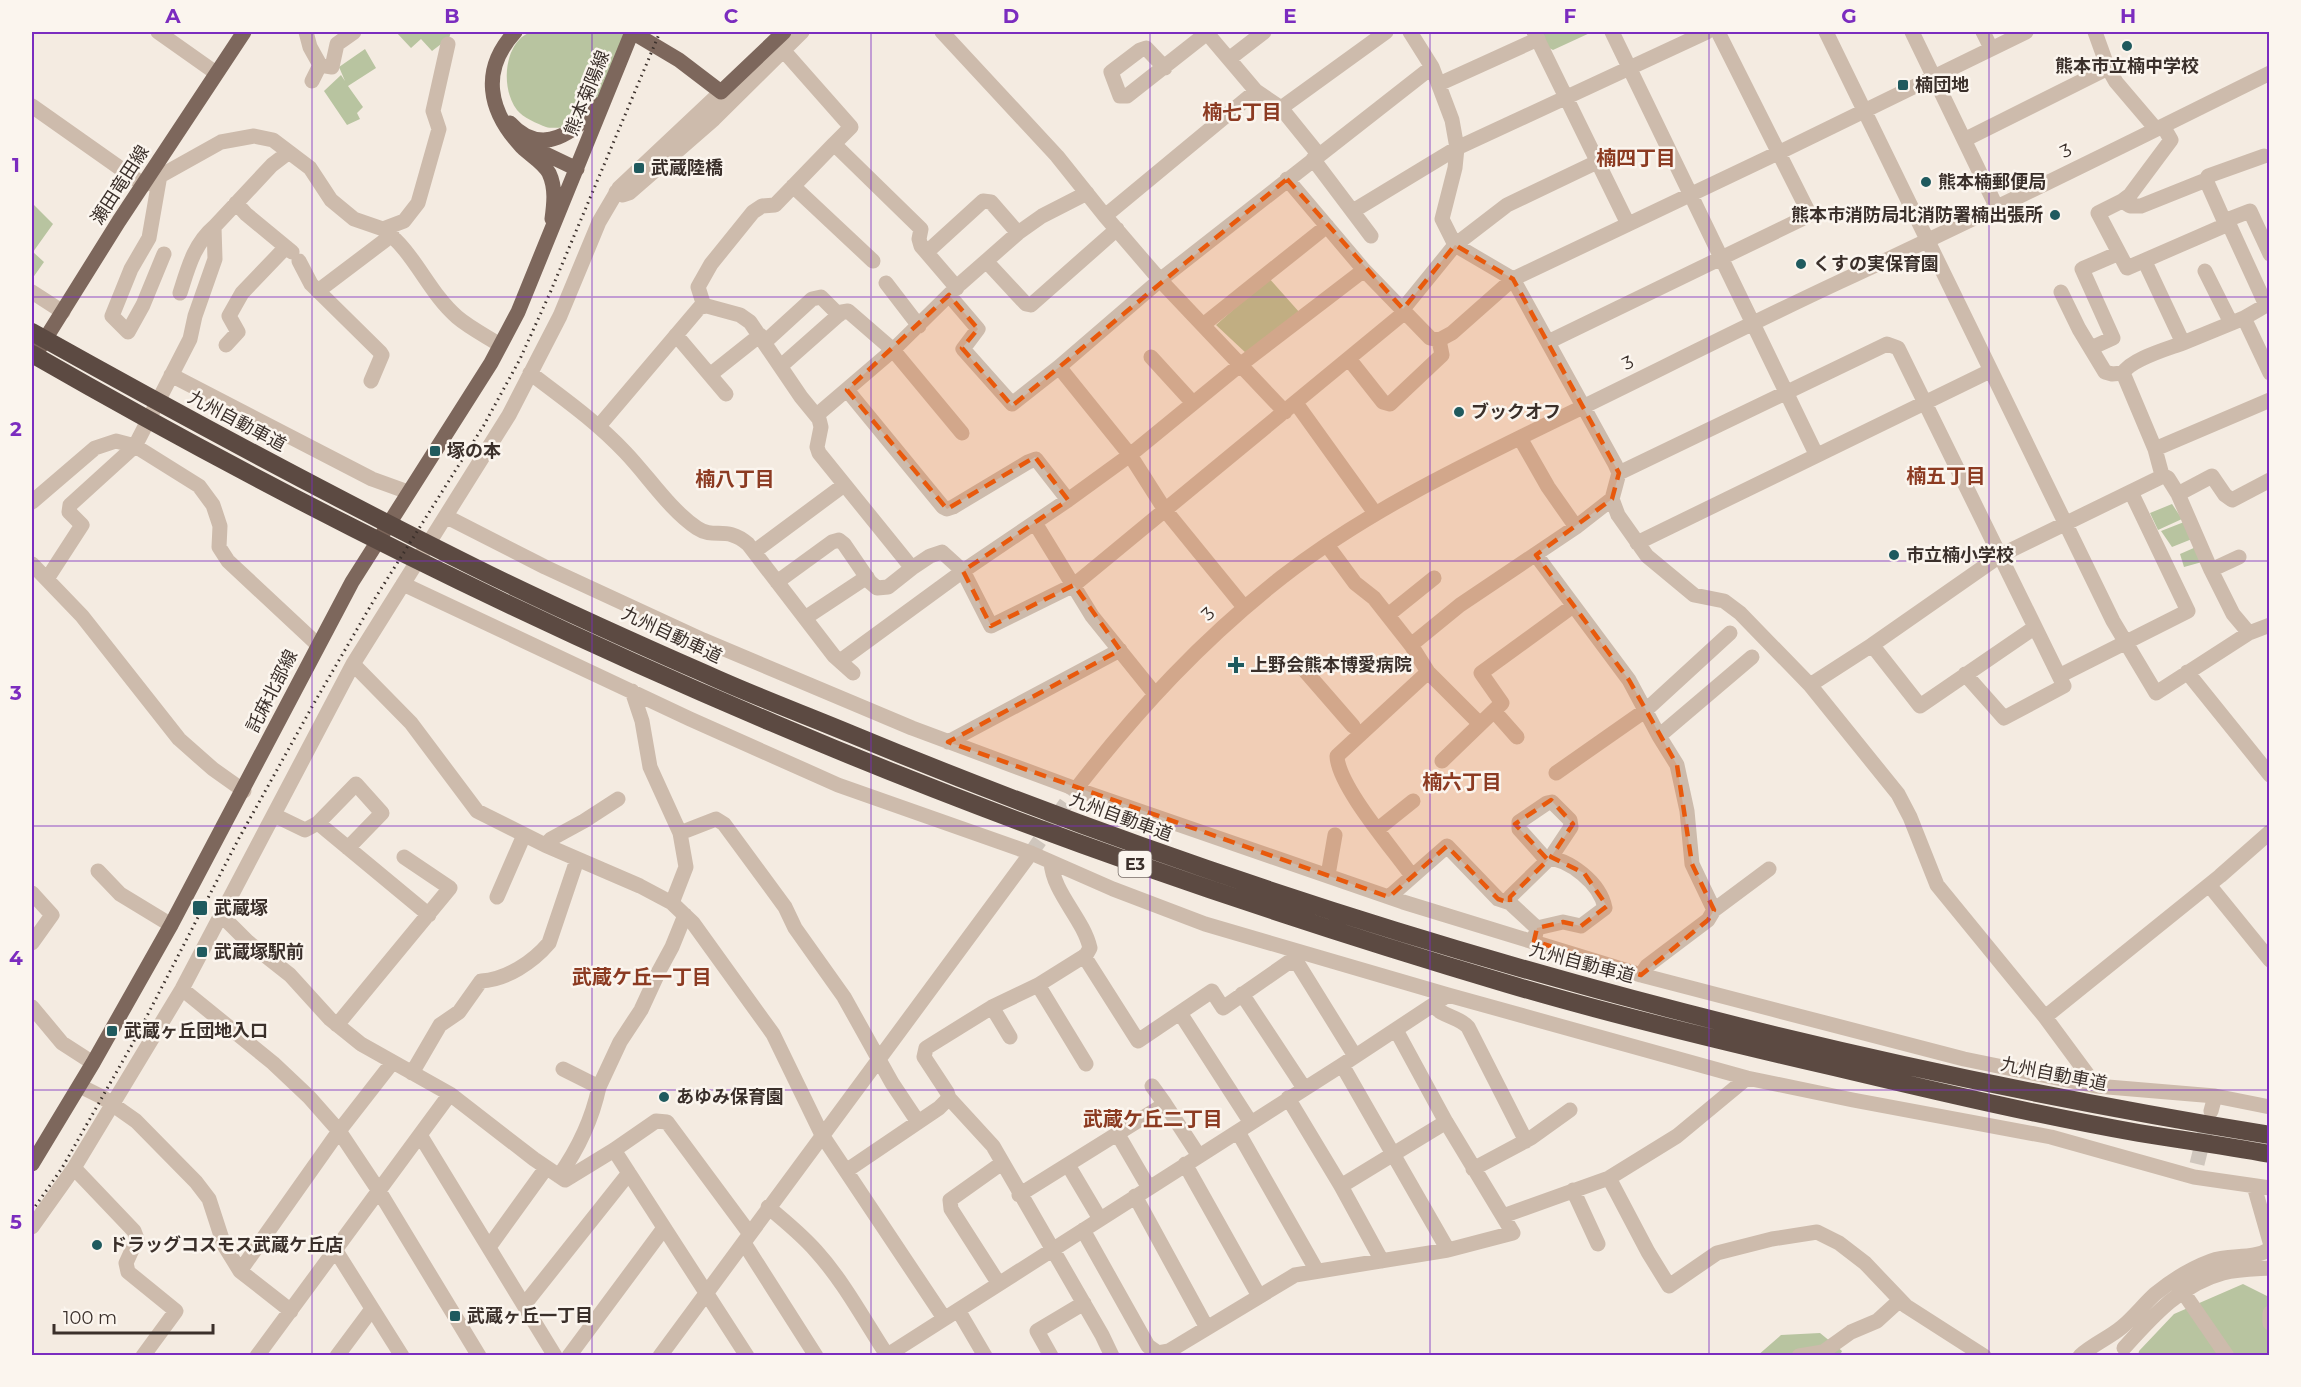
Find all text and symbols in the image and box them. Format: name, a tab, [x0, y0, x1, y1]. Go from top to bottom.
text: A	[164, 4, 181, 28]
text: B	[444, 4, 460, 28]
text: C	[724, 4, 739, 28]
text: D	[1003, 4, 1019, 28]
text: E	[1283, 4, 1297, 28]
text: F	[1564, 4, 1577, 28]
text: G	[1841, 4, 1857, 28]
text: H	[2120, 4, 2136, 28]
marker: 熊本市立楠中学校	[2120, 39, 2134, 53]
street label: 熊本菊陽線	[560, 47, 614, 139]
place label: 熊本市立楠中学校	[2055, 55, 2199, 77]
place label: 楠団地	[1915, 74, 1969, 96]
marker: 楠団地	[1896, 78, 1910, 92]
district label: 楠七丁目	[1202, 100, 1282, 124]
street label: 3	[2057, 139, 2075, 163]
street label: 瀬田竜田線	[86, 141, 154, 229]
district label: 楠四丁目	[1596, 146, 1676, 170]
text: 1	[12, 153, 20, 177]
place label: 武蔵陸橋	[651, 157, 723, 179]
marker: 武蔵陸橋	[632, 161, 646, 175]
place label: 熊本楠郵便局	[1938, 171, 2046, 193]
marker: 熊本楠郵便局	[1919, 175, 1933, 189]
place label: 熊本市消防局北消防署楠出張所	[1791, 204, 2043, 226]
marker: 熊本市消防局北消防署楠出張所	[2048, 208, 2062, 222]
place label: くすの実保育園	[1813, 253, 1939, 275]
marker: くすの実保育園	[1794, 257, 1808, 271]
street label: 3	[1619, 351, 1637, 375]
street label: 九州自動車道	[184, 386, 290, 456]
place label: ブックオフ	[1471, 401, 1561, 423]
marker: ブックオフ	[1452, 405, 1466, 419]
text: 2	[10, 417, 22, 441]
place label: 塚の本	[447, 440, 501, 462]
marker: 塚の本	[428, 444, 442, 458]
district label: 楠五丁目	[1906, 464, 1986, 488]
district label: 楠八丁目	[695, 467, 775, 491]
place label: 市立楠小学校	[1906, 544, 2014, 566]
marker: 市立楠小学校	[1887, 548, 1901, 562]
street label: 九州自動車道	[618, 602, 726, 668]
street label: 3	[1197, 602, 1219, 626]
street label: 託麻北部線	[242, 646, 302, 736]
place label: 上野会熊本博愛病院	[1250, 654, 1412, 676]
marker: 上野会熊本博愛病院	[1227, 656, 1245, 674]
text: 3	[9, 681, 22, 705]
district label: 楠六丁目	[1422, 770, 1502, 794]
street label: 九州自動車道	[1066, 788, 1176, 846]
road number: E3	[1118, 851, 1152, 877]
place label: 武蔵塚	[214, 897, 268, 919]
marker: 武蔵塚	[191, 899, 209, 917]
street label: 九州自動車道	[1527, 938, 1637, 988]
place label: 武蔵塚駅前	[214, 941, 304, 963]
marker: 武蔵塚駅前	[195, 945, 209, 959]
text: 4	[9, 946, 23, 970]
district label: 武蔵ケ丘一丁目	[572, 965, 712, 989]
place label: 武蔵ヶ丘団地入口	[124, 1020, 268, 1042]
marker: 武蔵ヶ丘団地入口	[105, 1024, 119, 1038]
street label: 九州自動車道	[1999, 1053, 2109, 1095]
place label: あゆみ保育園	[676, 1086, 784, 1108]
marker: あゆみ保育園	[657, 1090, 671, 1104]
district label: 武蔵ケ丘二丁目	[1083, 1107, 1223, 1131]
text: 5	[10, 1210, 22, 1234]
place label: ドラッグコスモス武蔵ケ丘店	[109, 1234, 343, 1256]
marker: ドラッグコスモス武蔵ケ丘店	[90, 1238, 104, 1252]
scale bar	[54, 1297, 213, 1335]
place label: 武蔵ヶ丘一丁目	[467, 1305, 593, 1327]
text: 100 m	[63, 1307, 117, 1329]
marker: 武蔵ヶ丘一丁目	[448, 1309, 462, 1323]

